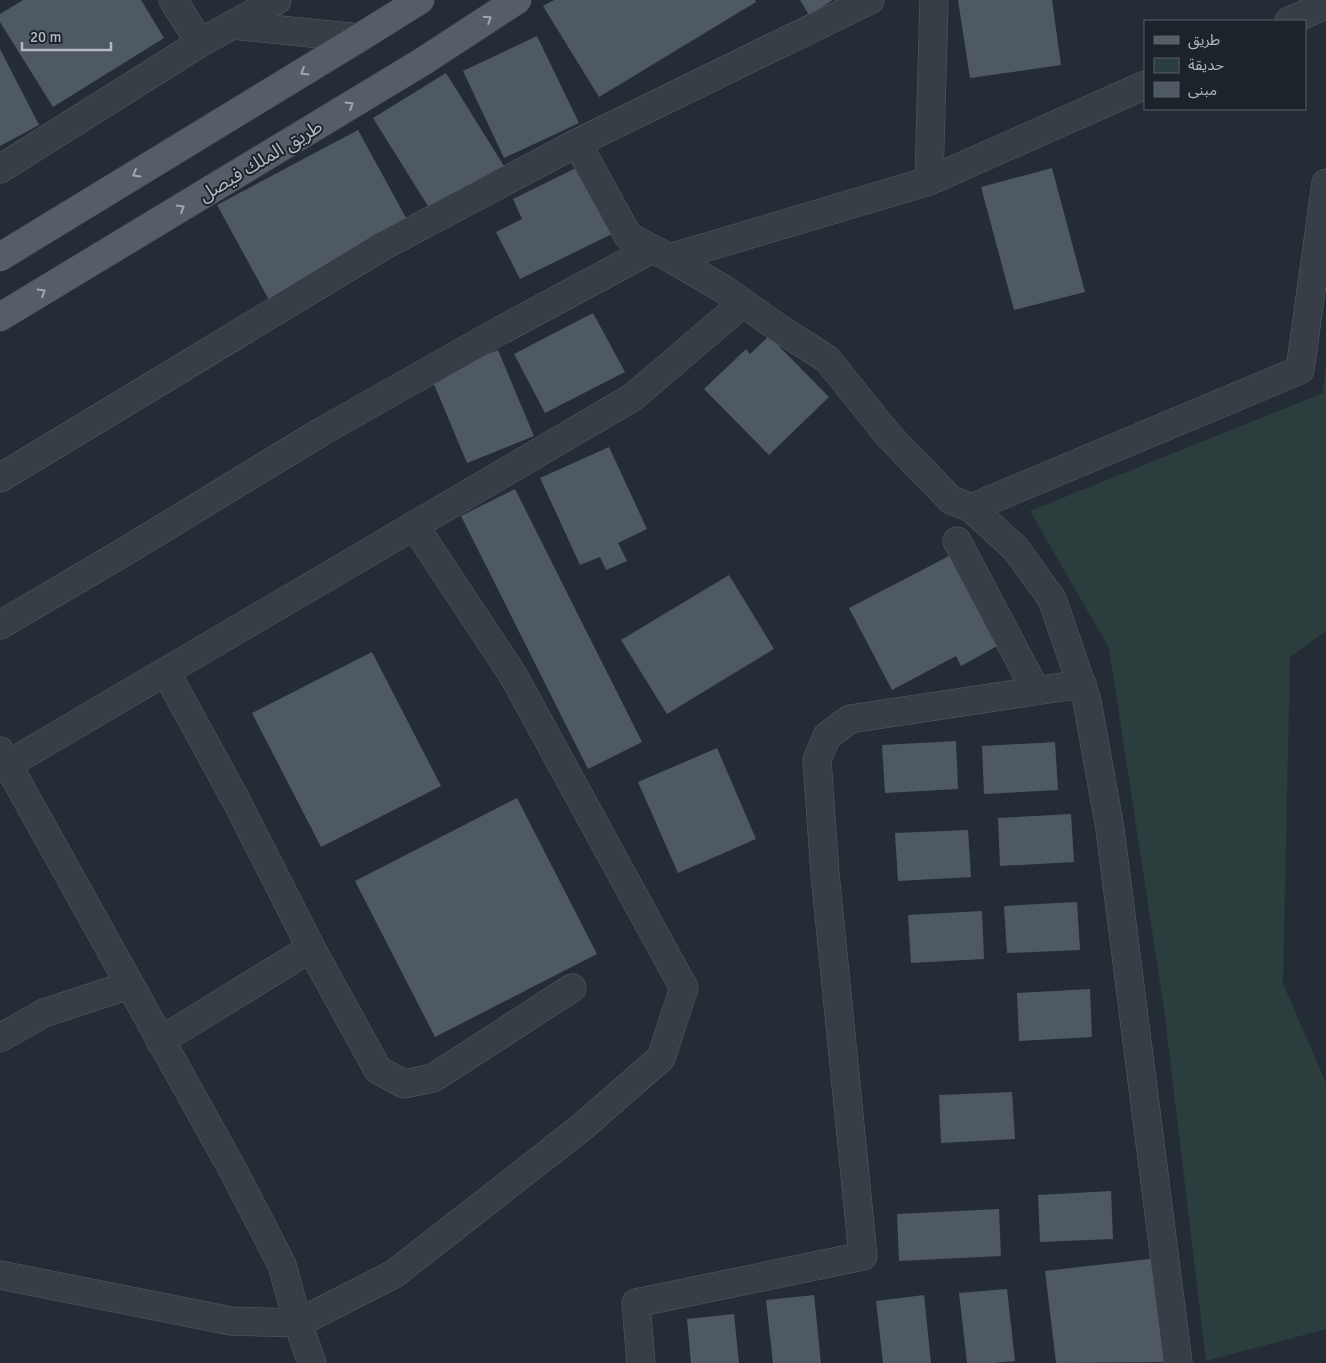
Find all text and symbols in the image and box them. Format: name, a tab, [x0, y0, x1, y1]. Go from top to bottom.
one-way arrow	[482, 16, 491, 26]
scale bar	[22, 20, 111, 52]
legend	[1144, 20, 1306, 110]
text: 20 m	[30, 28, 61, 46]
text: طريق	[1188, 31, 1220, 50]
text: حديقة	[1188, 56, 1224, 74]
one-way arrow	[301, 65, 310, 75]
text: مبنى	[1188, 81, 1217, 99]
one-way arrow	[344, 102, 353, 112]
street label: طريق الملك فيصل	[194, 114, 327, 207]
one-way arrow	[132, 168, 141, 178]
one-way arrow	[175, 204, 184, 214]
one-way arrow	[36, 288, 45, 298]

